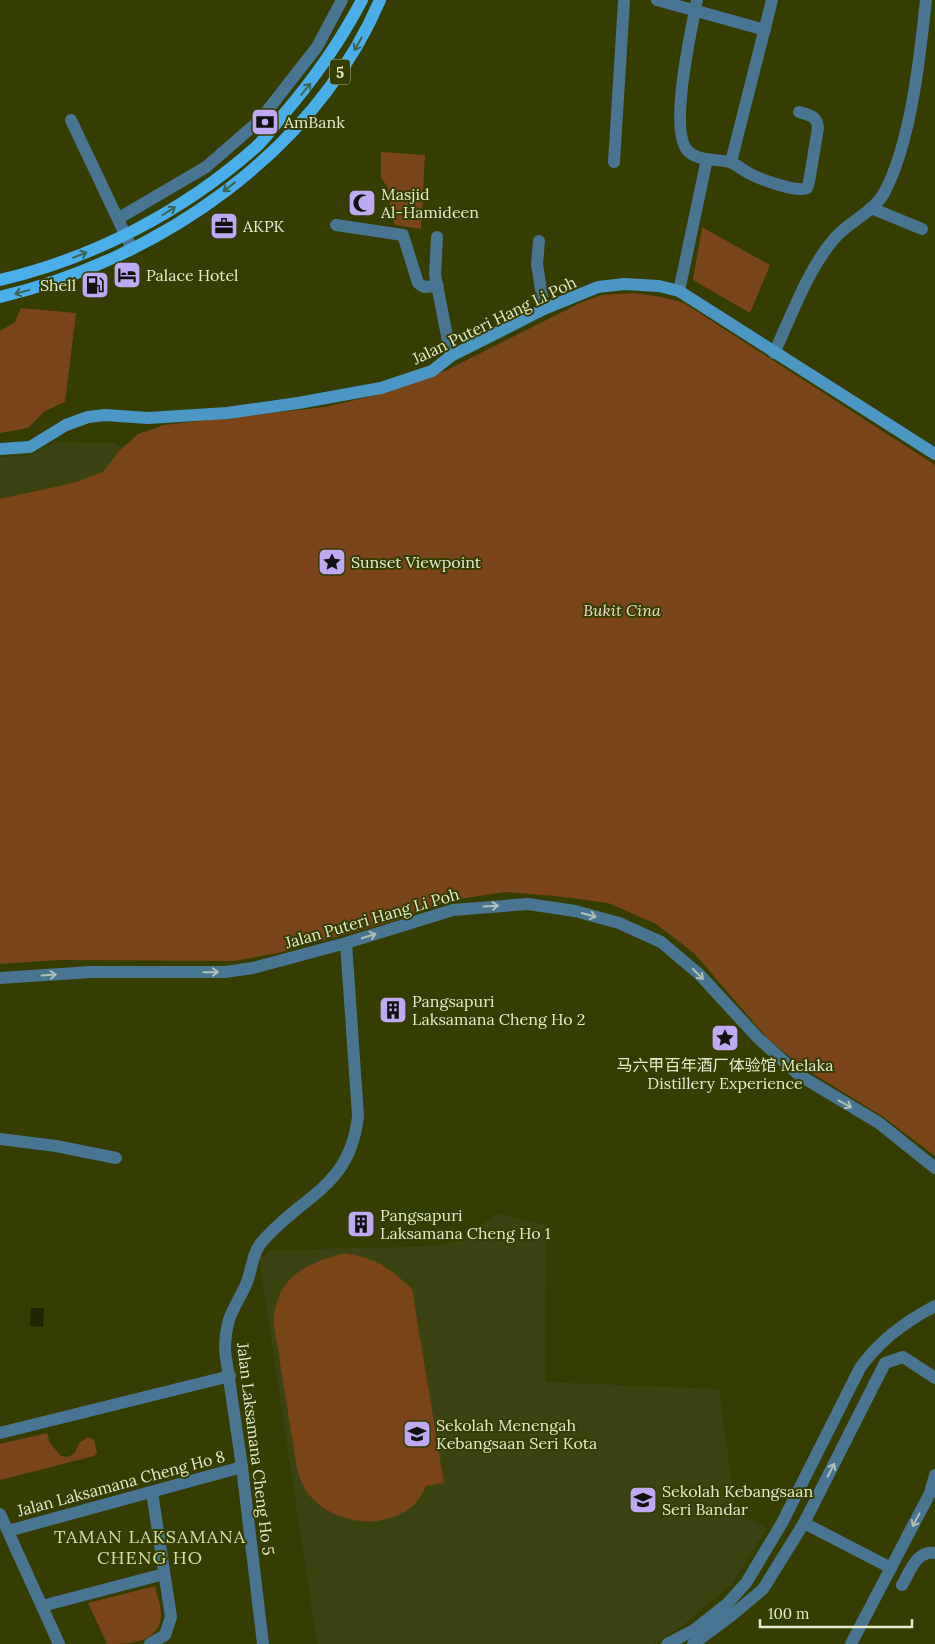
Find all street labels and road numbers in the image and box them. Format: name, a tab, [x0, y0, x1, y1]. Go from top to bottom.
road number: 5	[330, 60, 350, 84]
street label: Jalan Puteri Hang Li Poh	[408, 271, 580, 369]
street label: Jalan Puteri Hang Li Poh	[282, 883, 462, 953]
street label: Jalan Laksamana Cheng Ho 5	[233, 1341, 279, 1556]
street label: Jalan Laksamana Cheng Ho 8	[14, 1446, 227, 1521]

